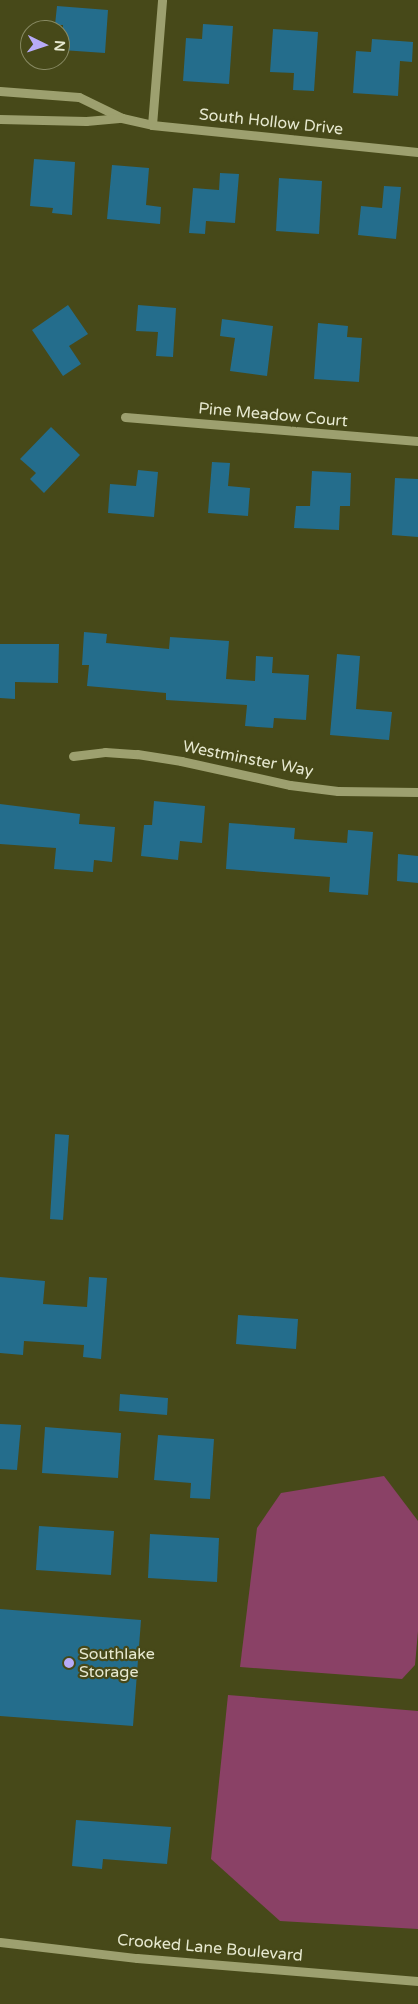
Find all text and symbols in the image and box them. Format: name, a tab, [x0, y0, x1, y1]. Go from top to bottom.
north arrow	[20, 20, 70, 70]
text: N	[51, 40, 68, 52]
street label: South Hollow Drive	[198, 105, 344, 139]
street label: Pine Meadow Court	[197, 399, 349, 431]
street label: Westminster Way	[181, 737, 315, 781]
place label: Southlake Storage	[79, 1644, 155, 1682]
marker: Southlake Storage	[63, 1657, 75, 1669]
street label: Crooked Lane Boulevard	[116, 1930, 304, 1966]

